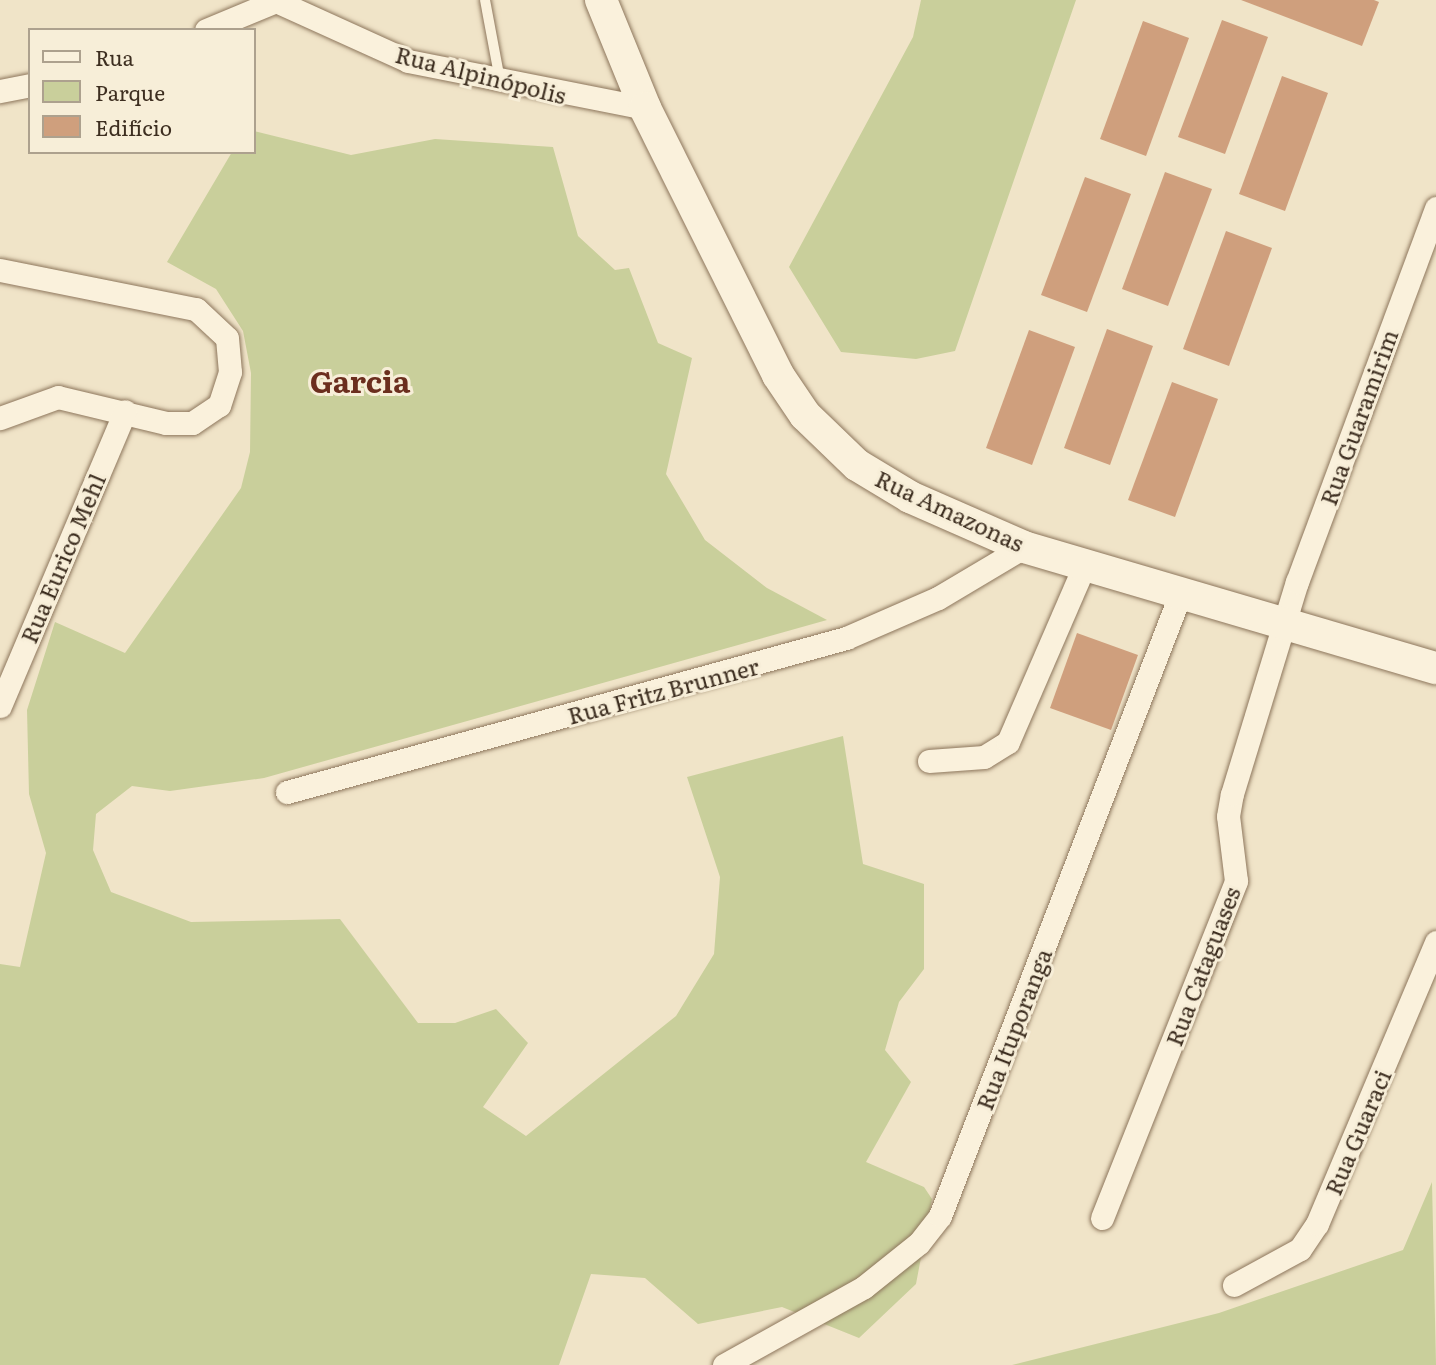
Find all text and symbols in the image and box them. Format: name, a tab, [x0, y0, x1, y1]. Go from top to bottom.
legend	[28, 28, 256, 154]
street label: Rua Alpinópolis	[393, 39, 569, 109]
text: Rua	[95, 41, 134, 72]
text: Parque	[95, 76, 165, 107]
text: Edifício	[95, 111, 172, 142]
street label: Rua Guaramirim	[1313, 325, 1403, 509]
district label: Garcia	[310, 362, 410, 398]
street label: Rua Amazonas	[871, 464, 1029, 556]
street label: Rua Eurico Mehl	[14, 469, 110, 647]
street label: Rua Fritz Brunner	[564, 651, 762, 729]
street label: Rua Cataguases	[1159, 883, 1245, 1049]
street label: Rua Ituporanga	[970, 944, 1056, 1114]
street label: Rua Guaraci	[1318, 1065, 1396, 1199]

